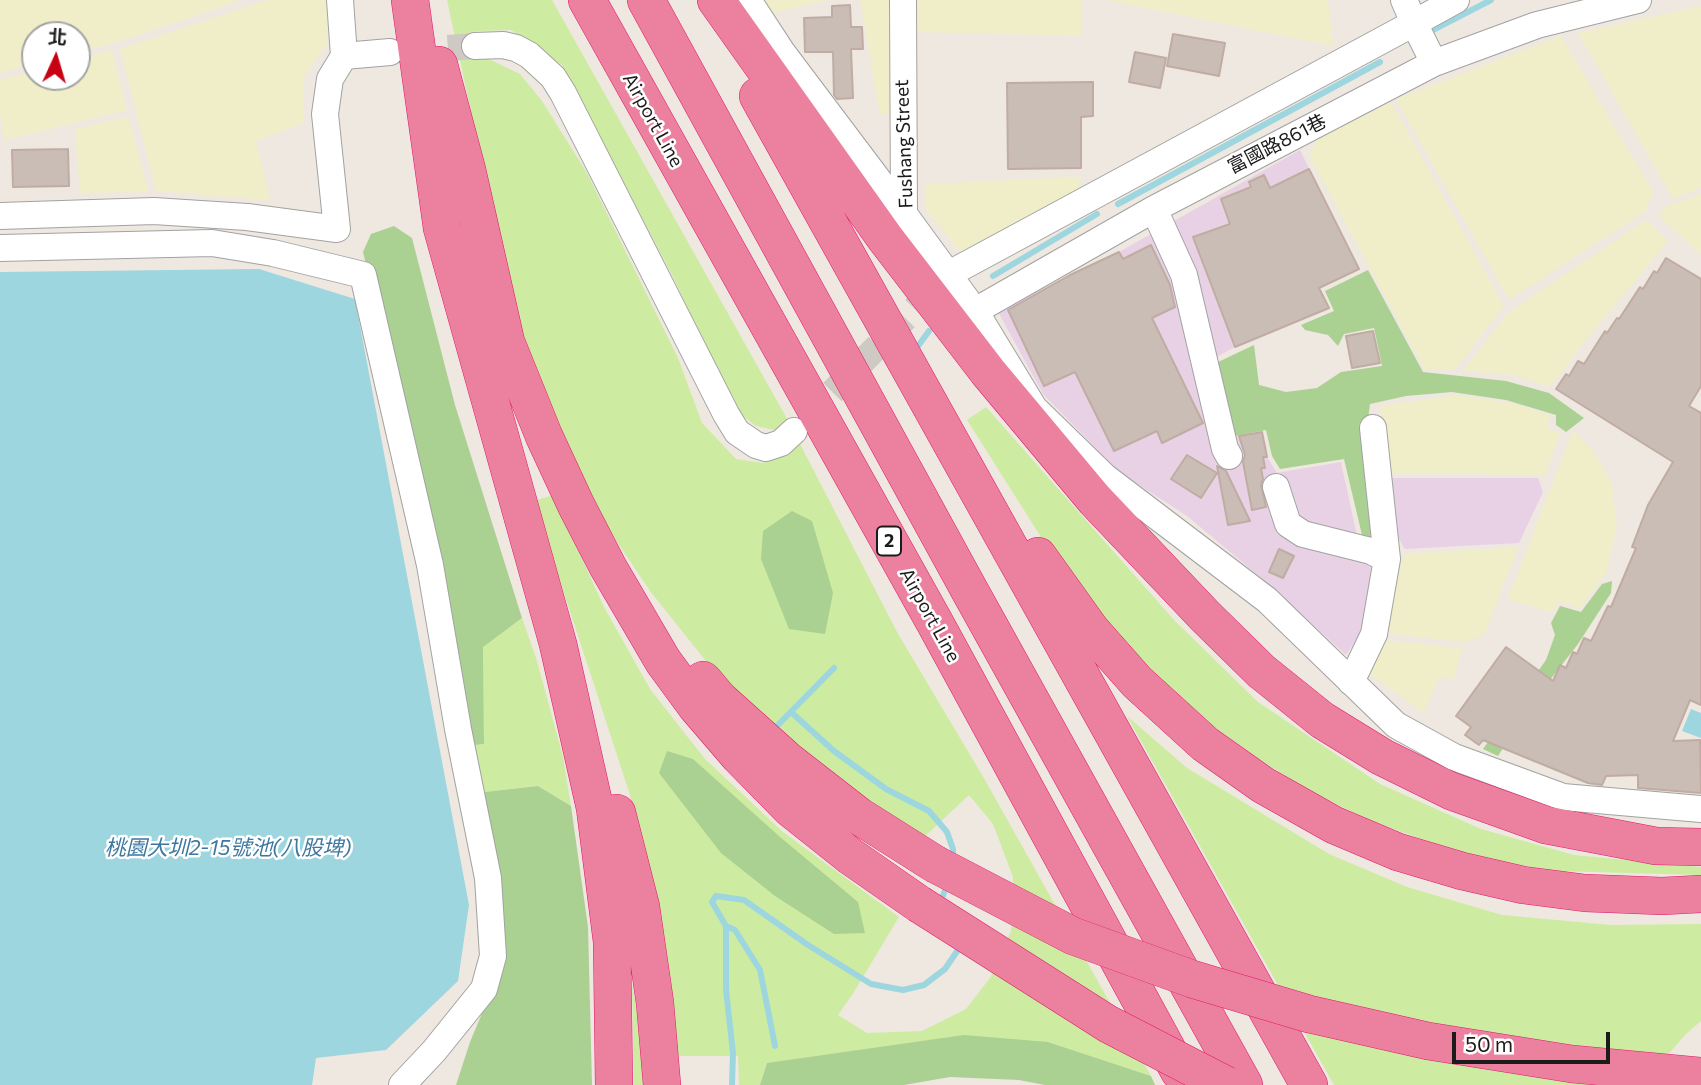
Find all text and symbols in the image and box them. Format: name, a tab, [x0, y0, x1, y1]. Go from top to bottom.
north arrow	[21, 21, 91, 91]
text: 北	[47, 24, 68, 49]
street label: Airport Line	[618, 69, 688, 171]
street label: Fushang Street	[890, 79, 918, 209]
street label: 富國路861巷	[1224, 110, 1330, 178]
road number: 2	[877, 526, 901, 556]
street label: Airport Line	[895, 564, 965, 666]
water label: 桃園大圳2-15號池(八股埤)	[105, 835, 351, 861]
scale bar	[1456, 1018, 1614, 1062]
text: 50 m	[1465, 1031, 1513, 1056]

